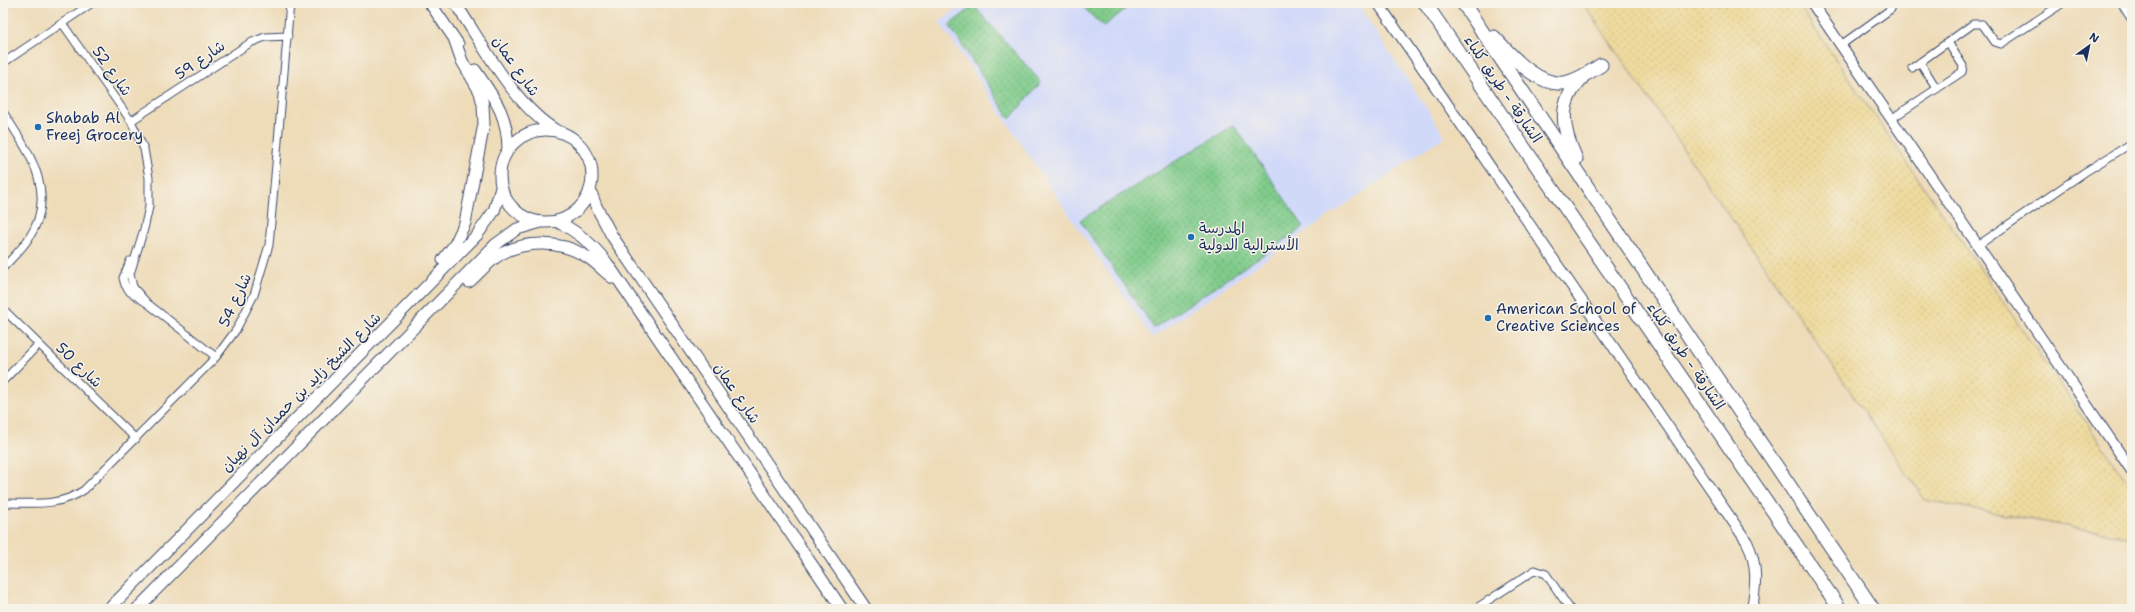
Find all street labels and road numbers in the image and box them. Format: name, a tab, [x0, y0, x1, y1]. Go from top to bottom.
street label: الشارقة - طريق كلباء	[1459, 31, 1547, 147]
street label: شارع عمان	[488, 32, 544, 100]
street label: شارع 59	[171, 36, 229, 84]
street label: شارع 52	[88, 42, 136, 100]
street label: شارع 54	[214, 270, 256, 330]
street label: الشارقة - طريق كلباء	[1642, 298, 1730, 414]
street label: شارع الشيخ زايد بن حمدان آل نهيان	[217, 308, 385, 476]
street label: شارع 50	[52, 338, 106, 392]
street label: شارع عمان	[709, 359, 765, 427]

